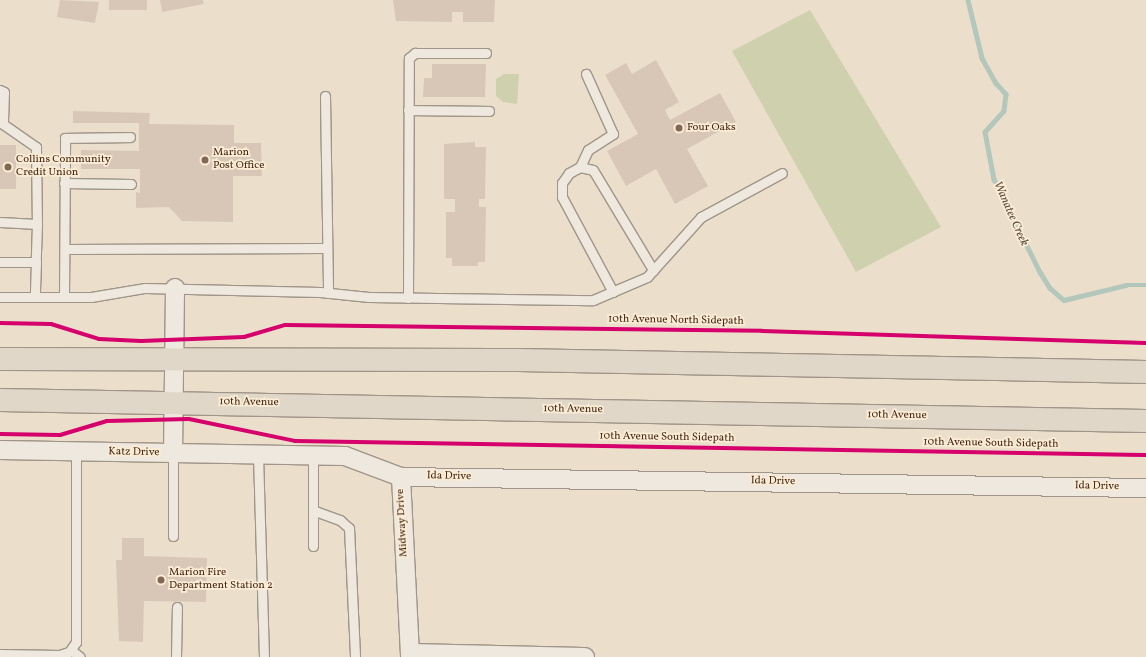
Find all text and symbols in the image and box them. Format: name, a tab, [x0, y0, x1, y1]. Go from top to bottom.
place label: Four Oaks	[687, 121, 736, 135]
marker: Four Oaks	[674, 123, 684, 133]
place label: Marion Post Office	[213, 147, 264, 173]
place label: Collins Community Credit Union	[16, 154, 111, 180]
marker: Marion Post Office	[200, 155, 210, 165]
marker: Collins Community Credit Union	[3, 162, 13, 172]
water label: Wanatee Creek	[989, 179, 1031, 249]
street label: 10th Avenue North Sidepath	[608, 313, 744, 329]
street label: 10th Avenue	[219, 396, 279, 410]
street label: 10th Avenue	[543, 403, 603, 417]
street label: 10th Avenue	[867, 409, 927, 423]
street label: 10th Avenue South Sidepath	[599, 430, 735, 446]
street label: 10th Avenue South Sidepath	[923, 436, 1059, 452]
street label: Katz Drive	[108, 446, 160, 460]
street label: Ida Drive	[427, 470, 471, 484]
street label: Ida Drive	[751, 475, 795, 489]
street label: Ida Drive	[1075, 480, 1119, 494]
street label: Midway Drive	[395, 488, 411, 558]
place label: Marion Fire Department Station 2	[169, 567, 273, 593]
marker: Marion Fire Department Station 2	[156, 575, 166, 585]

